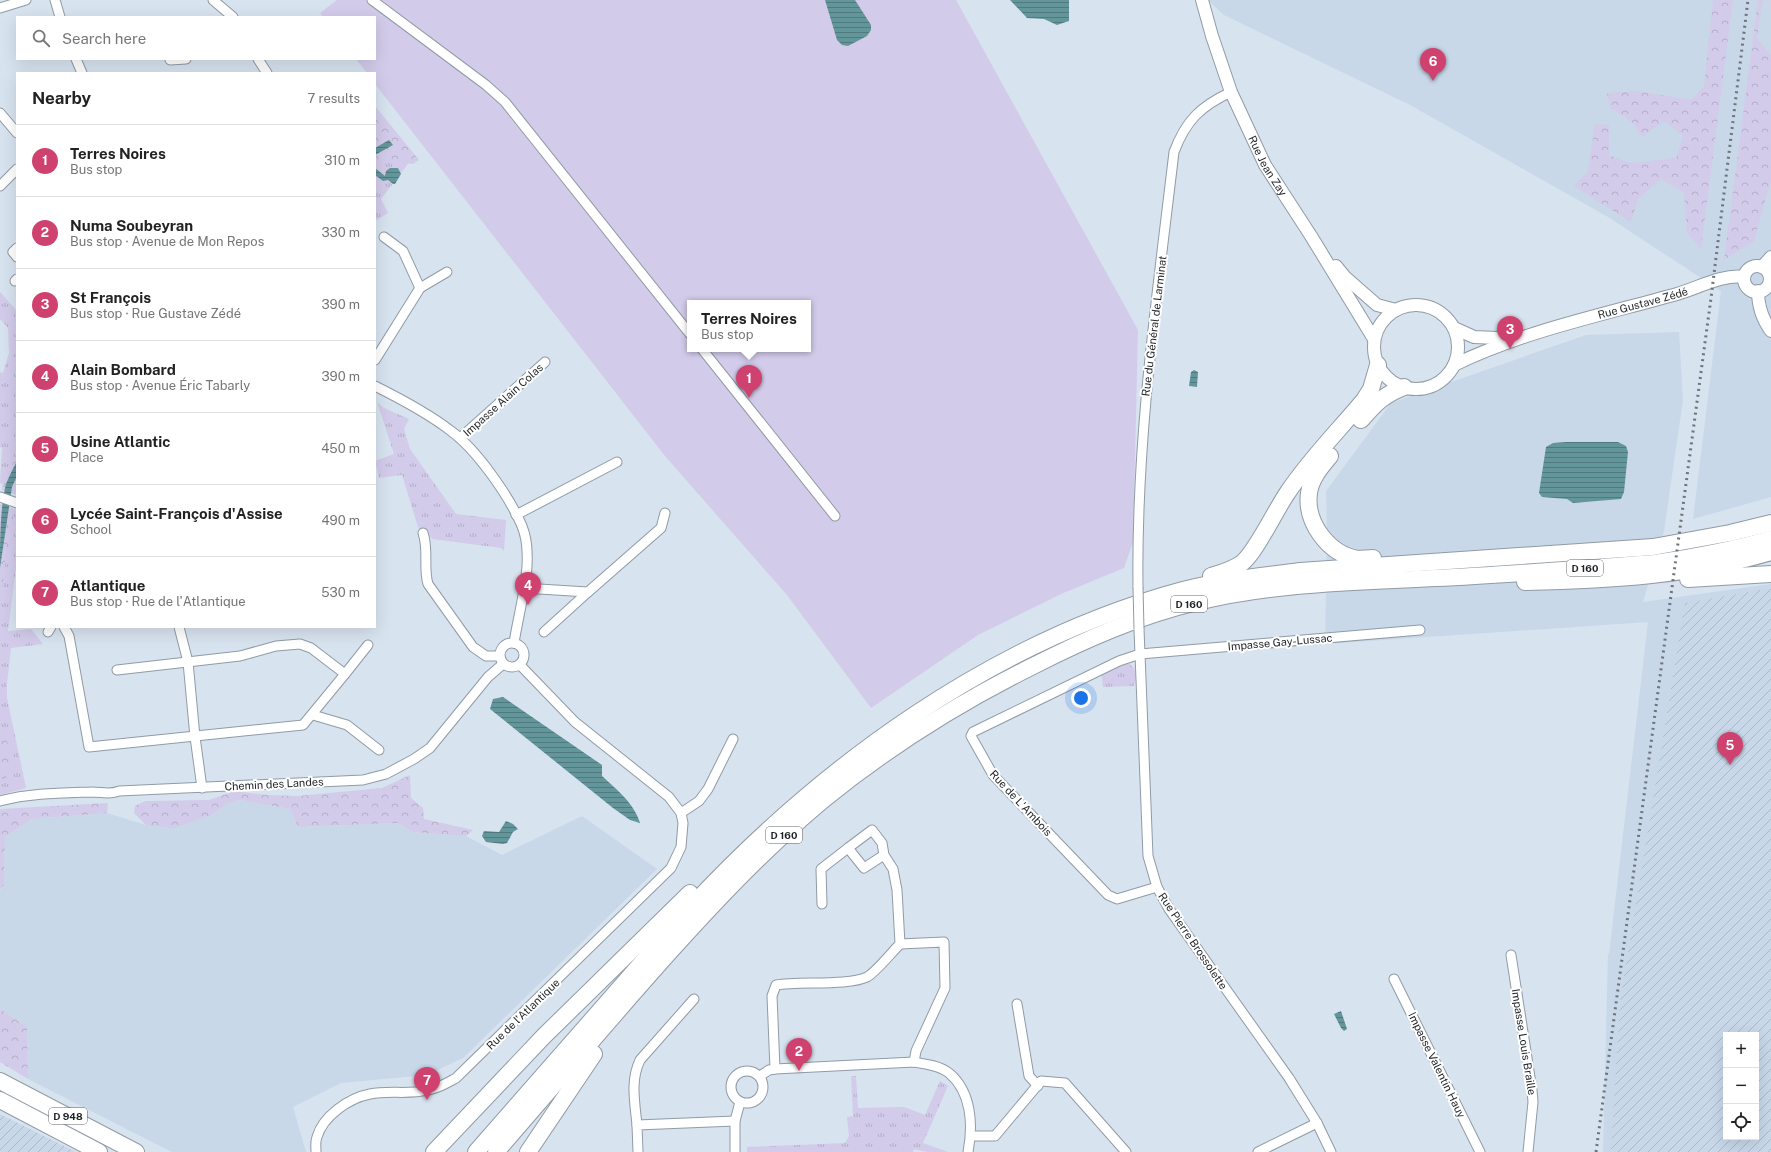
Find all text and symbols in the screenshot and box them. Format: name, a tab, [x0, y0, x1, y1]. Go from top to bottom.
search box	[16, 16, 376, 60]
icon: search	[30, 27, 52, 49]
text: Search here	[62, 30, 146, 47]
pin: 6	[1420, 48, 1446, 81]
text: Nearby	[32, 88, 91, 108]
text: 7 results	[307, 91, 360, 106]
street label: Rue Jean Zay	[1246, 134, 1289, 198]
text: Terres Noires	[70, 145, 166, 162]
text: 1	[42, 153, 48, 168]
text: 310 m	[324, 153, 360, 168]
text: Bus stop	[70, 162, 122, 177]
text: Numa Soubeyran	[70, 217, 193, 234]
text: 2	[41, 225, 49, 240]
text: 330 m	[321, 225, 360, 240]
text: Bus stop · Avenue de Mon Repos	[70, 234, 264, 249]
street label: Rue du Général de Larminat	[1139, 255, 1169, 397]
street label: Rue Gustave Zédé	[1596, 285, 1689, 321]
text: St François	[70, 289, 151, 306]
text: 3	[41, 297, 49, 312]
text: 390 m	[322, 297, 360, 312]
popup	[687, 300, 811, 352]
text: Bus stop · Rue Gustave Zédé	[70, 306, 241, 321]
text: Terres Noires	[701, 310, 797, 327]
pin: 3	[1497, 316, 1523, 349]
text: Bus stop	[701, 327, 753, 342]
text: Alain Bombard	[70, 361, 176, 378]
street label: Impasse Alain Colas	[461, 361, 546, 439]
pin: 1	[736, 365, 762, 398]
text: 4	[41, 369, 49, 384]
text: 390 m	[322, 369, 360, 384]
text: Bus stop · Avenue Éric Tabarly	[70, 378, 250, 393]
text: Usine Atlantic	[70, 433, 171, 450]
text: 5	[41, 441, 49, 456]
text: 450 m	[321, 441, 360, 456]
text: Place	[70, 450, 104, 465]
text: Lycée Saint-François d'Assise	[70, 505, 283, 522]
text: 6	[41, 513, 49, 528]
text: 490 m	[321, 513, 360, 528]
text: School	[70, 522, 112, 537]
road number: D 160	[1567, 560, 1603, 576]
pin: 4	[515, 572, 541, 605]
text: Atlantique	[70, 577, 145, 594]
text: 7	[41, 585, 49, 600]
text: 530 m	[321, 585, 360, 600]
text: Bus stop · Rue de l'Atlantique	[70, 594, 246, 609]
road number: D 160	[1171, 596, 1207, 612]
street label: Impasse Gay-Lussac	[1227, 631, 1333, 653]
your location	[1071, 688, 1091, 708]
pin: 5	[1717, 732, 1743, 765]
street label: Rue de L'Ambois	[988, 768, 1055, 839]
street label: Chemin des Landes	[224, 775, 324, 793]
road number: D 160	[766, 827, 802, 843]
street label: Rue Pierre Brossolette	[1156, 890, 1230, 992]
street label: Rue de l'Atlantique	[484, 976, 562, 1052]
street label: Impasse Louis Braille	[1510, 988, 1538, 1096]
street label: Impasse Valentin Hauy	[1406, 1010, 1468, 1120]
map controls	[1723, 1032, 1759, 1140]
button: +	[1723, 1032, 1759, 1068]
pin: 2	[786, 1038, 812, 1071]
pin: 7	[414, 1067, 440, 1100]
button: −	[1723, 1068, 1759, 1104]
button: locate	[1723, 1104, 1759, 1140]
road number: D 948	[49, 1108, 87, 1124]

